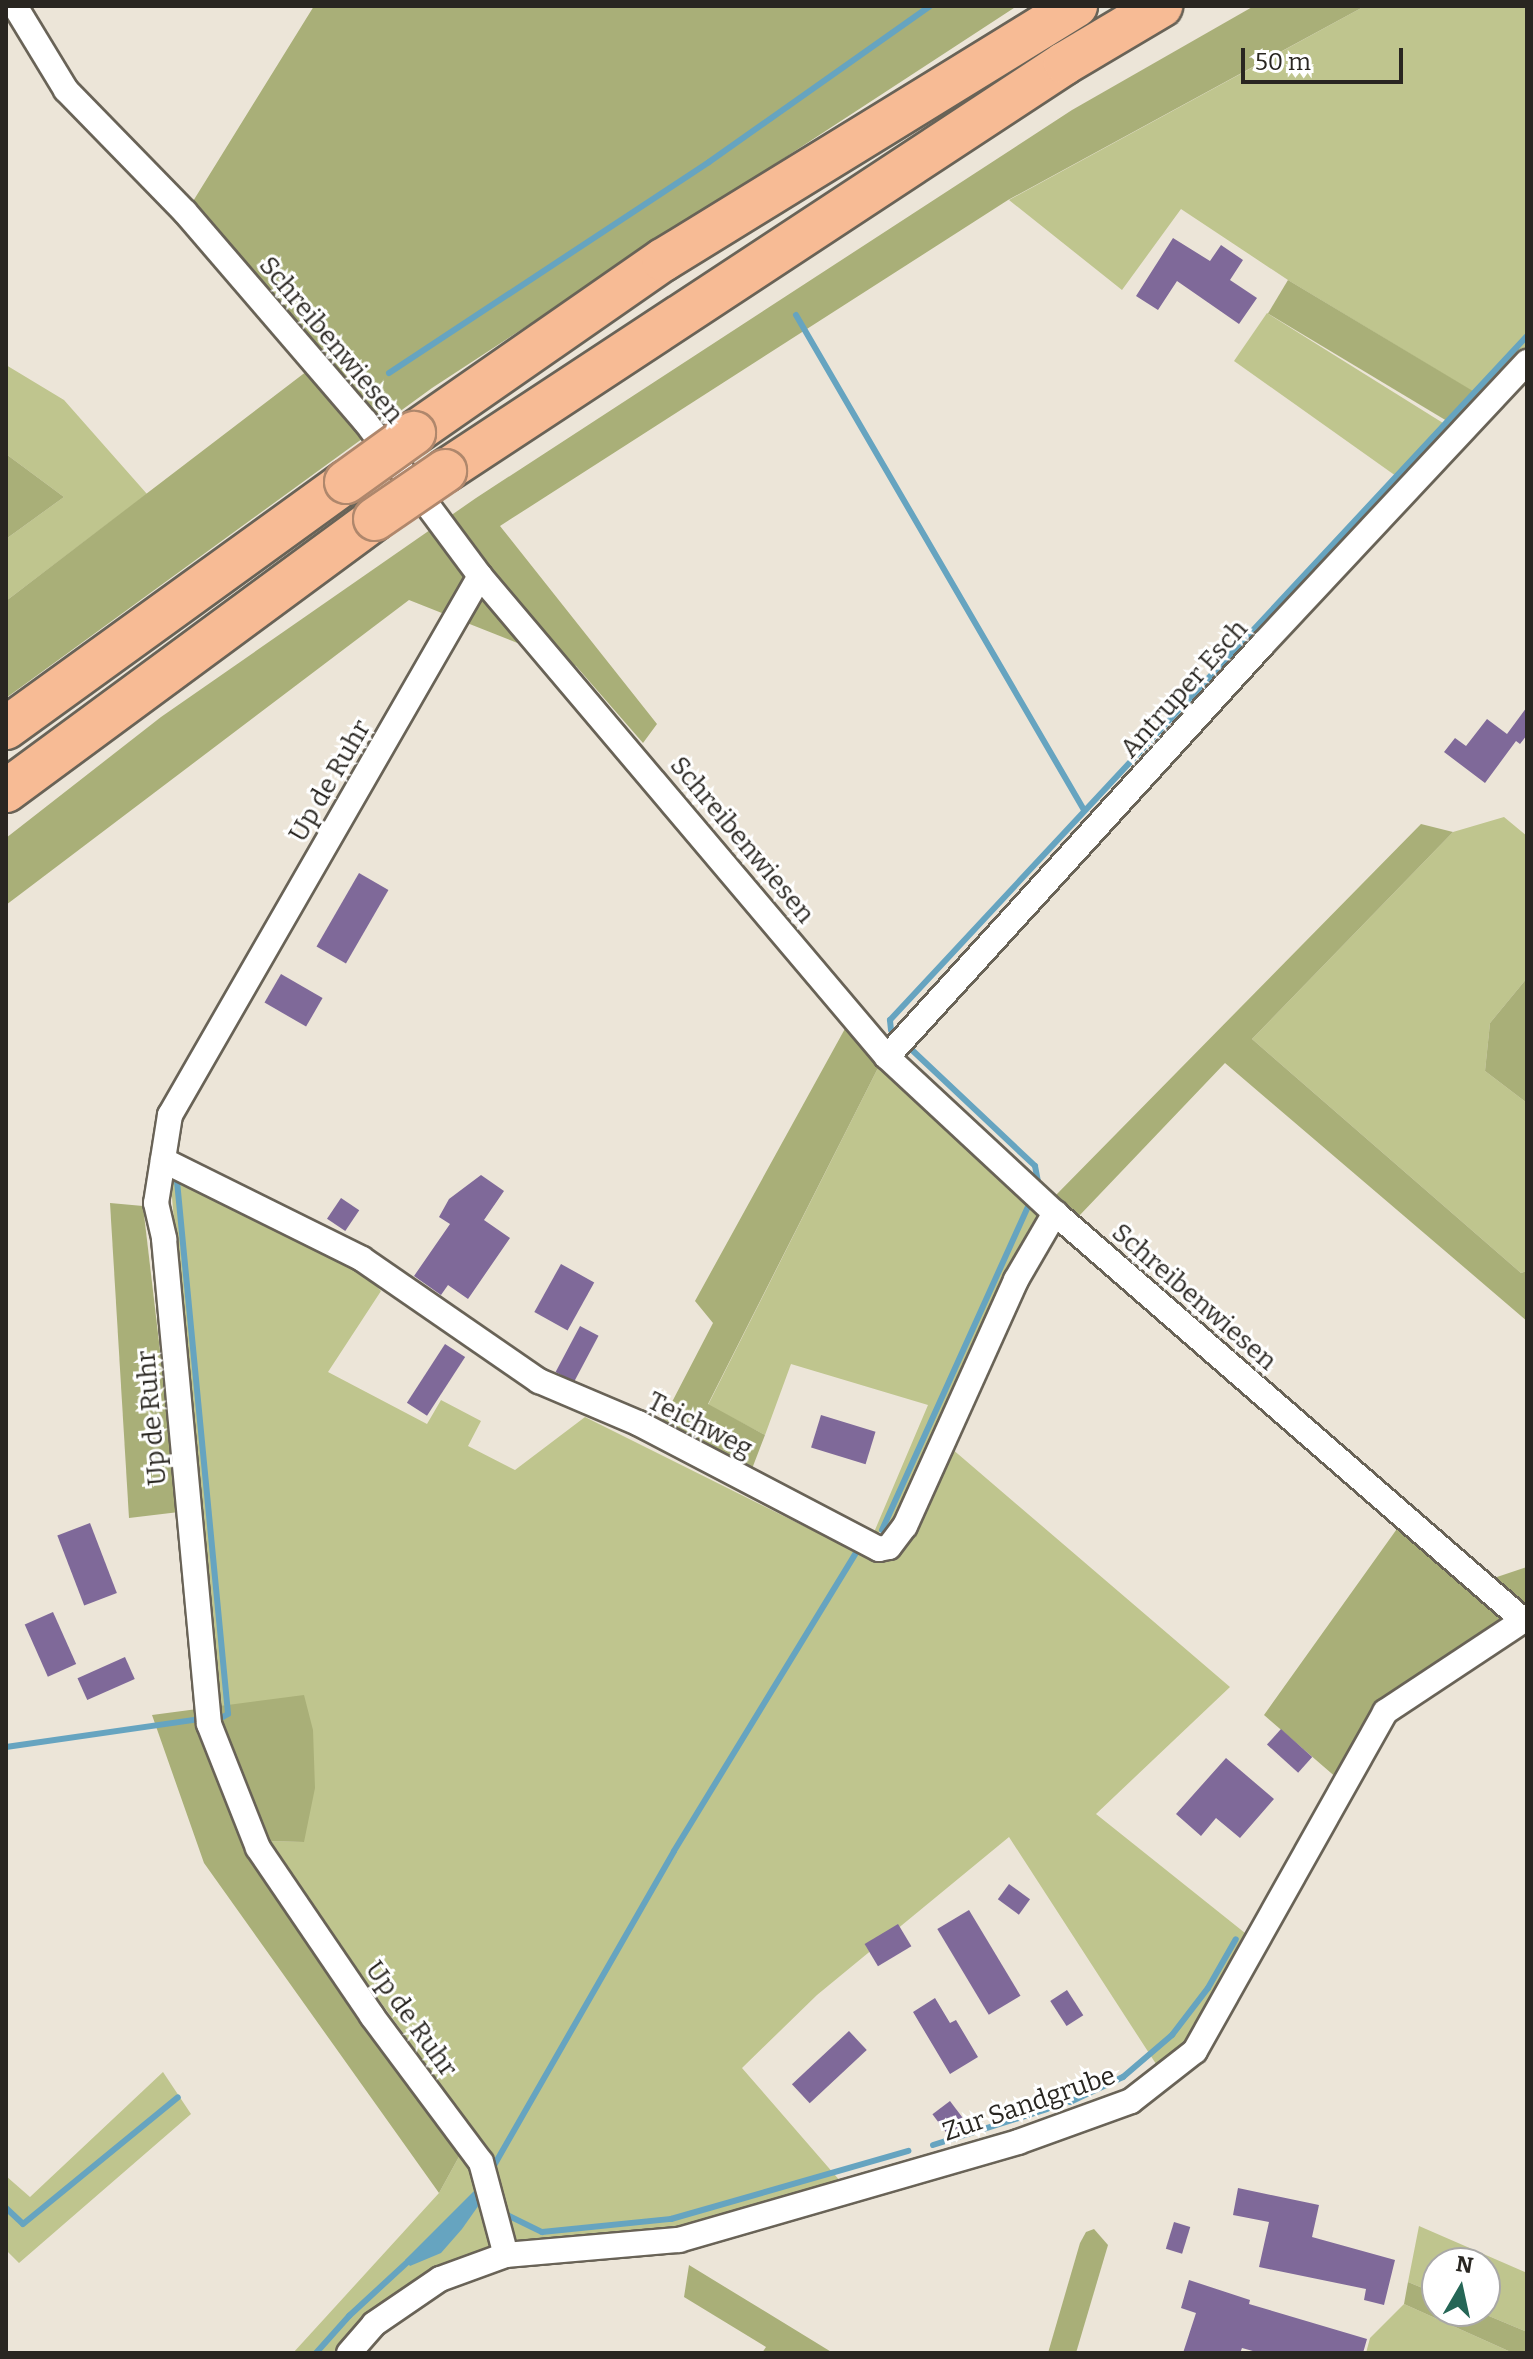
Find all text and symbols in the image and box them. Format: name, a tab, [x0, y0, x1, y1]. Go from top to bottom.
scale bar	[1245, 32, 1407, 82]
text: 50 m	[1255, 48, 1311, 76]
street label: Schreibenwiesen	[252, 250, 410, 430]
street label: Antruper Esch	[1114, 614, 1254, 764]
street label: Up de Ruhr	[283, 715, 377, 847]
street label: Schreibenwiesen	[663, 750, 821, 930]
street label: Schreibenwiesen	[1105, 1217, 1283, 1377]
street label: Up de Ruhr	[131, 1349, 173, 1487]
street label: Teichweg	[642, 1385, 758, 1465]
street label: Up de Ruhr	[359, 1955, 463, 2083]
street label: Zur Sandgrube	[939, 2060, 1119, 2148]
north arrow	[1421, 2247, 1501, 2327]
text: N	[1454, 2250, 1475, 2279]

